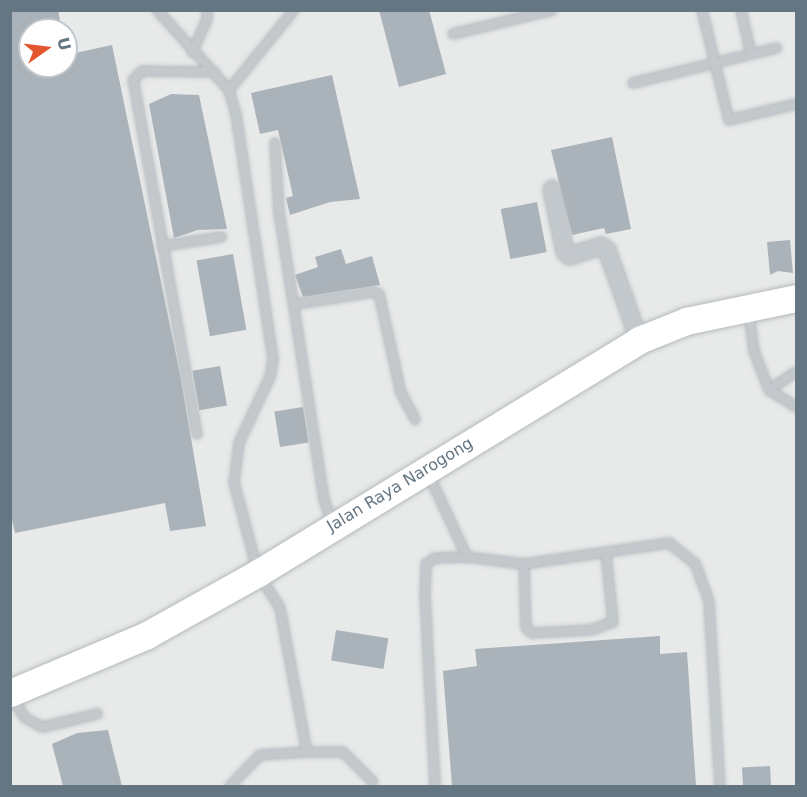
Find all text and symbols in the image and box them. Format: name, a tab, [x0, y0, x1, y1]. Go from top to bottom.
north arrow	[18, 18, 78, 78]
text: U	[53, 35, 75, 53]
street label: Jalan Raya Narogong	[323, 434, 477, 536]

